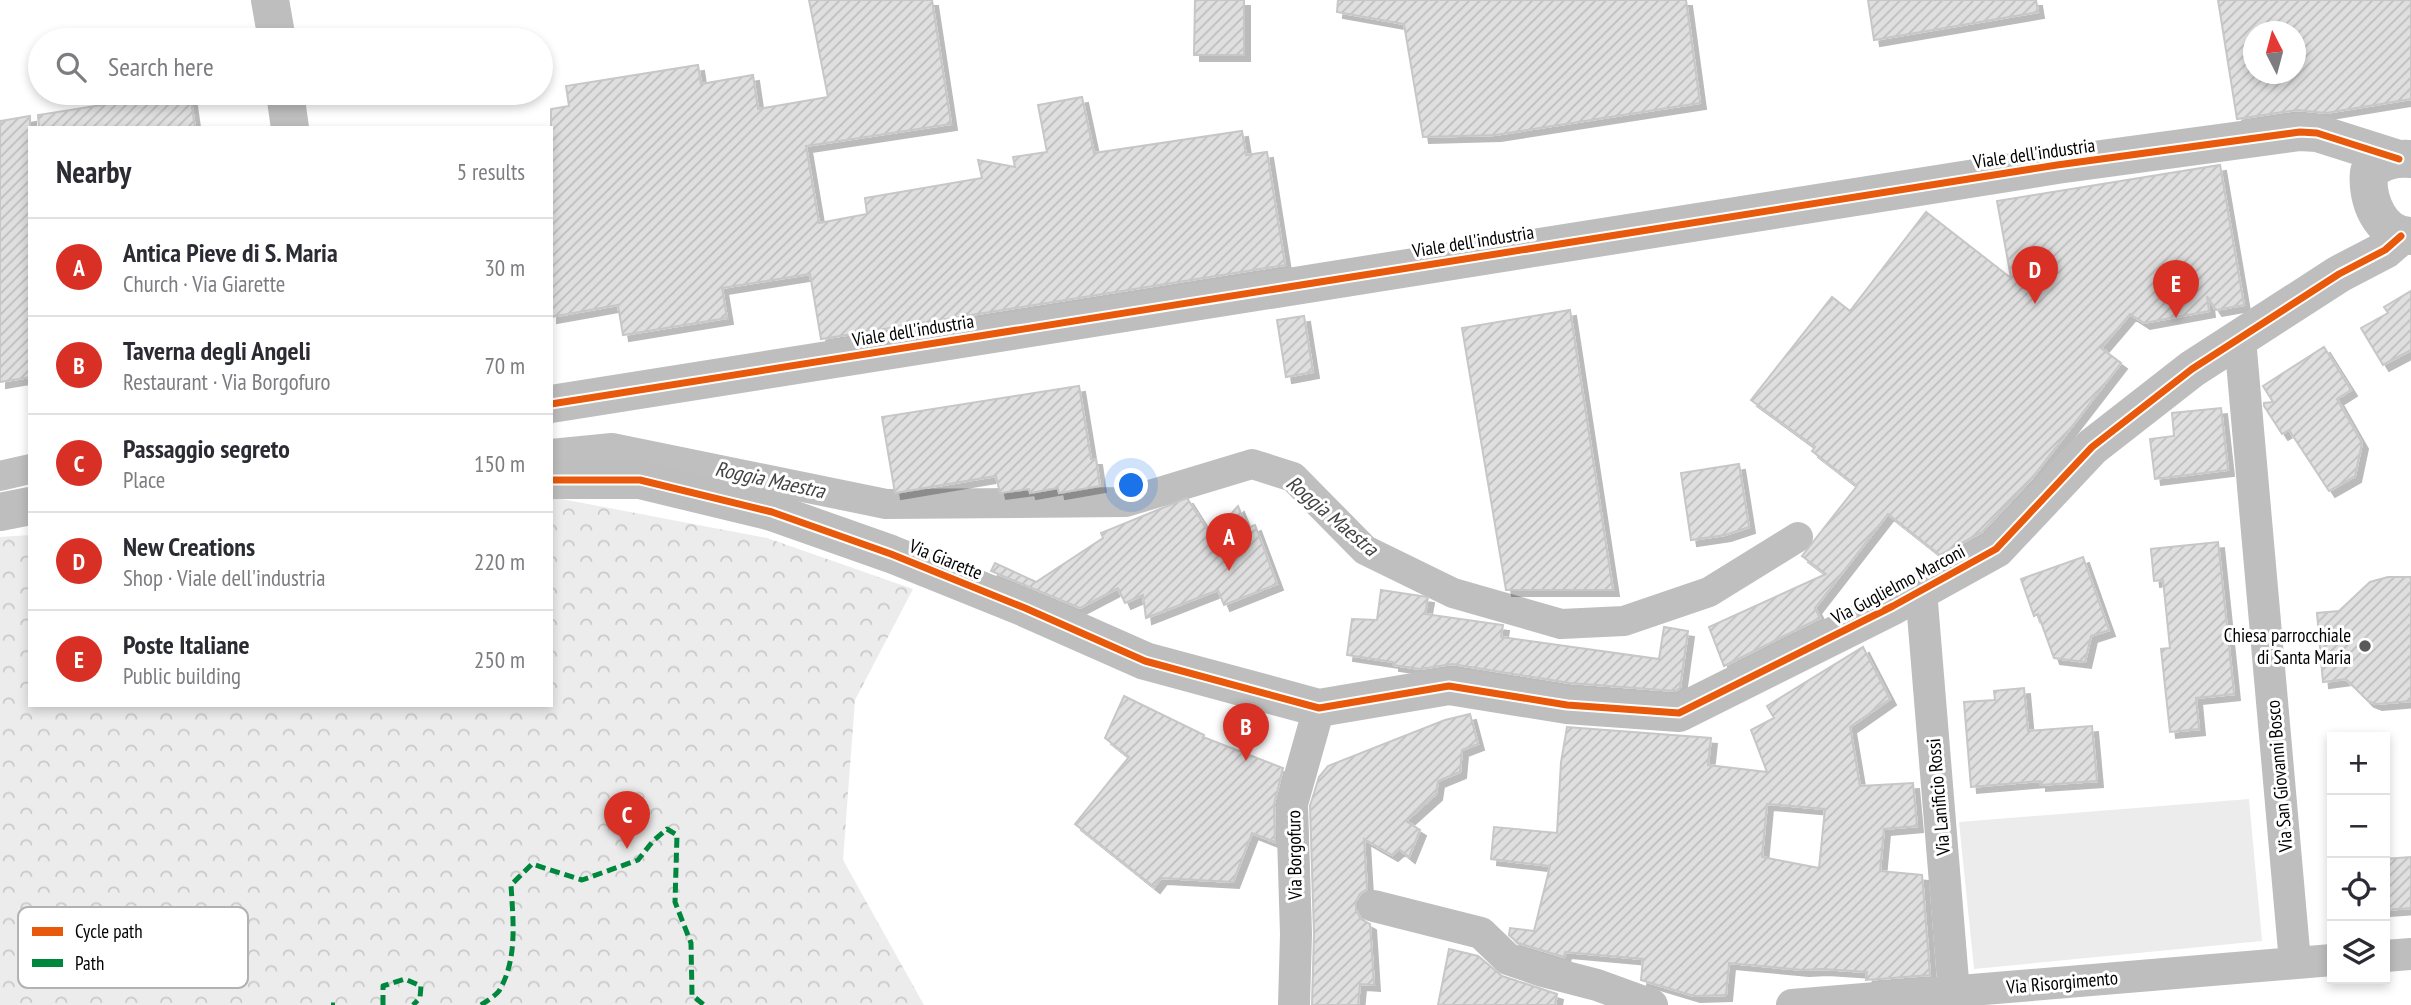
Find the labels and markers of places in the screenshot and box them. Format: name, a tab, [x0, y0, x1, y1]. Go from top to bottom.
pin: D	[2012, 246, 2058, 304]
pin: E	[2153, 260, 2199, 318]
pin: A	[1206, 513, 1252, 571]
place label: Chiesa parrocchiale di Santa Maria	[2224, 623, 2351, 669]
marker: Chiesa parrocchiale di Santa Maria	[2357, 638, 2373, 654]
pin: B	[1223, 703, 1269, 761]
pin: C	[604, 791, 650, 849]

